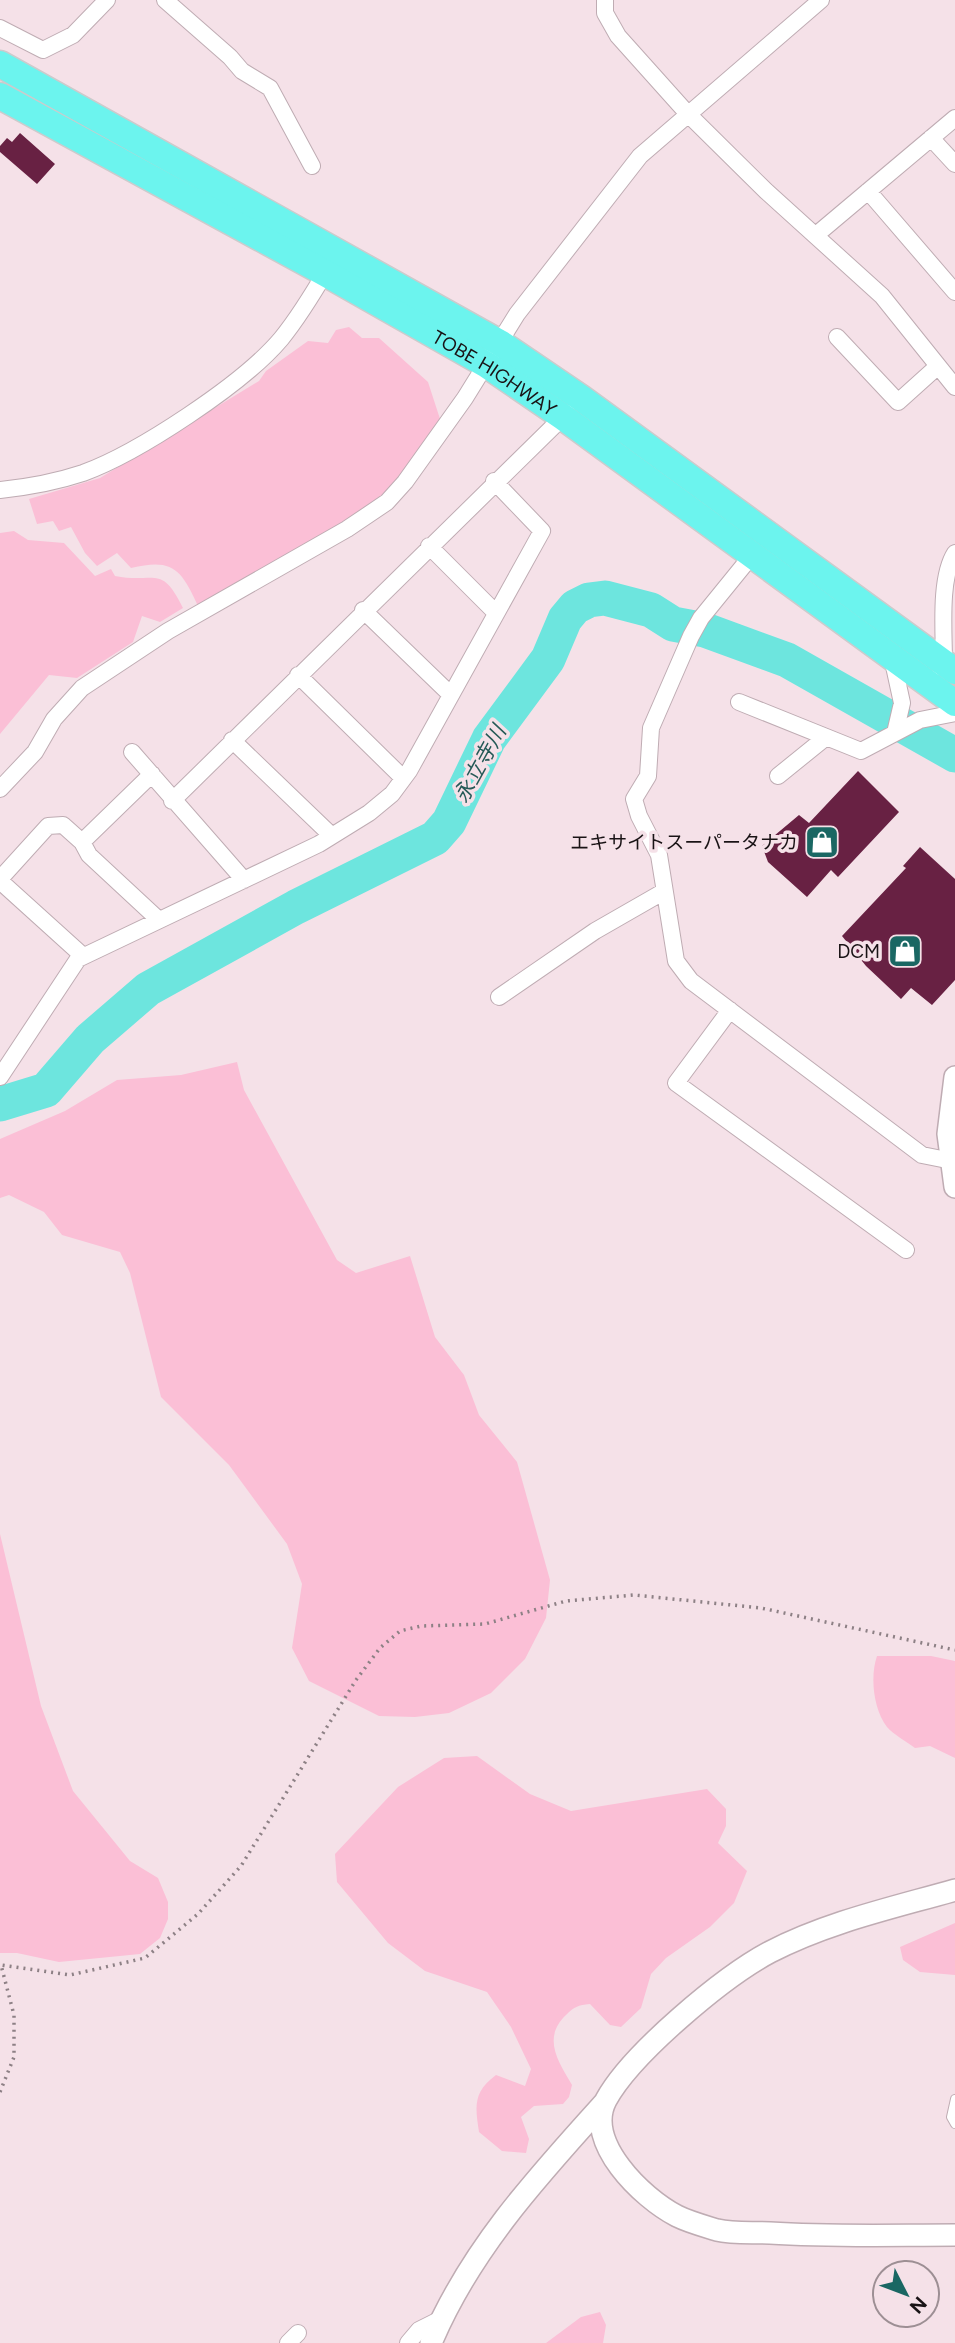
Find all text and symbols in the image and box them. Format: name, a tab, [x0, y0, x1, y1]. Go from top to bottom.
street label: TOBE HIGHWAY	[428, 325, 561, 422]
water label: 永立寺川	[448, 719, 512, 807]
shop icon: エキサイトスーパータナカ	[803, 823, 841, 861]
place label: エキサイトスーパータナカ	[570, 831, 798, 854]
shop icon: DCM	[886, 932, 924, 970]
place label: DCM	[837, 940, 880, 963]
north arrow	[871, 2259, 941, 2329]
text: N	[905, 2292, 932, 2318]

